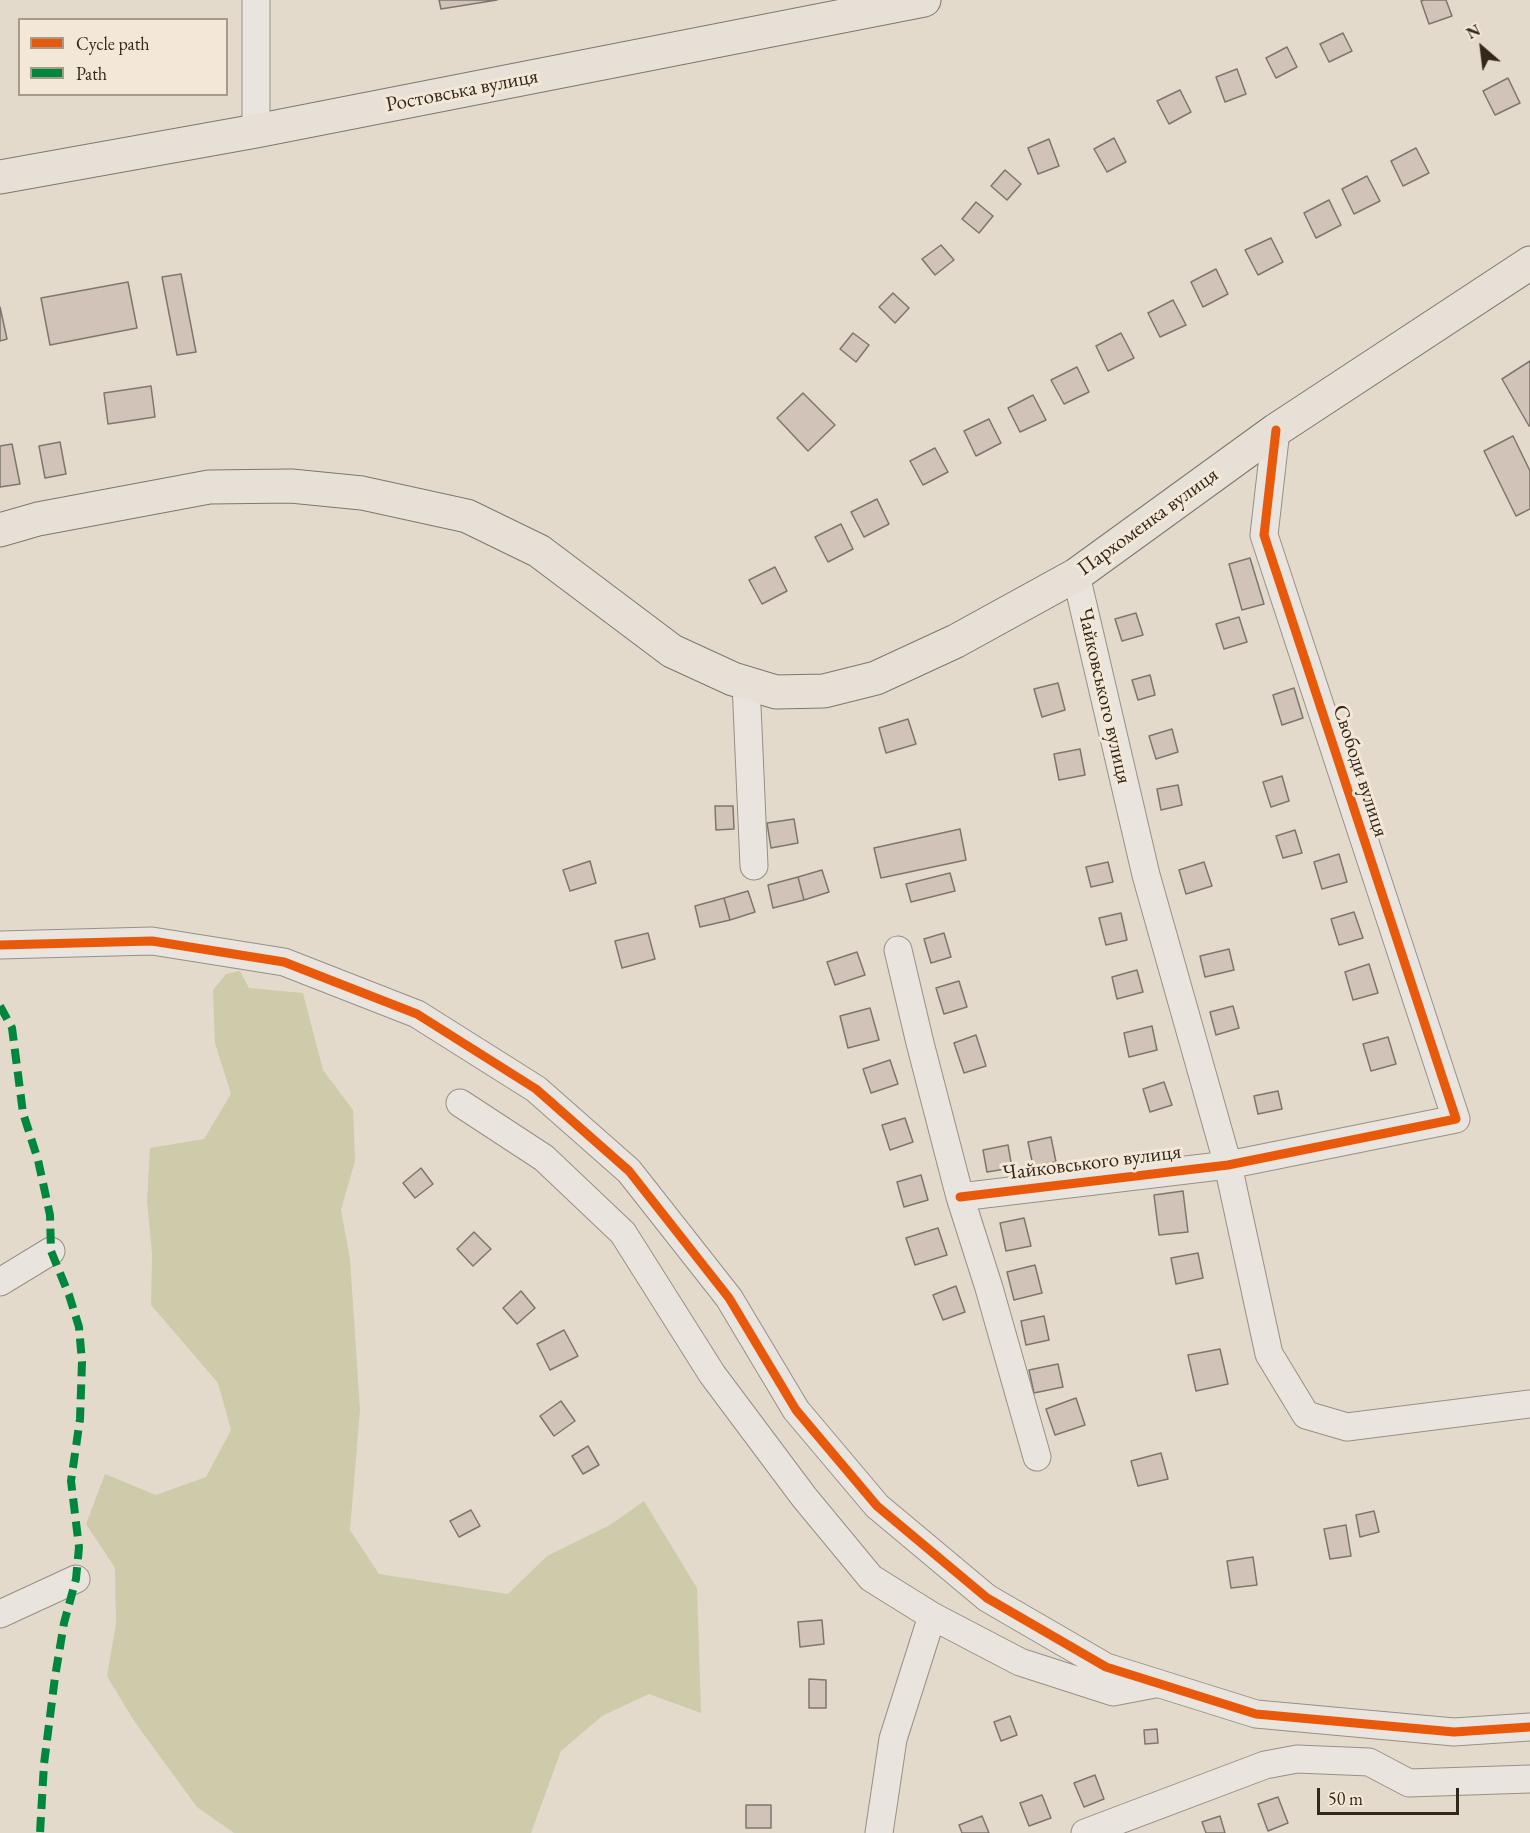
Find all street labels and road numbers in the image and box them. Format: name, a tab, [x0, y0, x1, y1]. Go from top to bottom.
street label: Ростовська вулиця	[384, 64, 540, 118]
street label: Пархоменка вулиця	[1073, 462, 1223, 582]
street label: Чайковського вулиця	[1072, 606, 1136, 786]
street label: Свободи вулиця	[1327, 702, 1393, 840]
street label: Чайковського вулиця	[1001, 1140, 1183, 1186]

